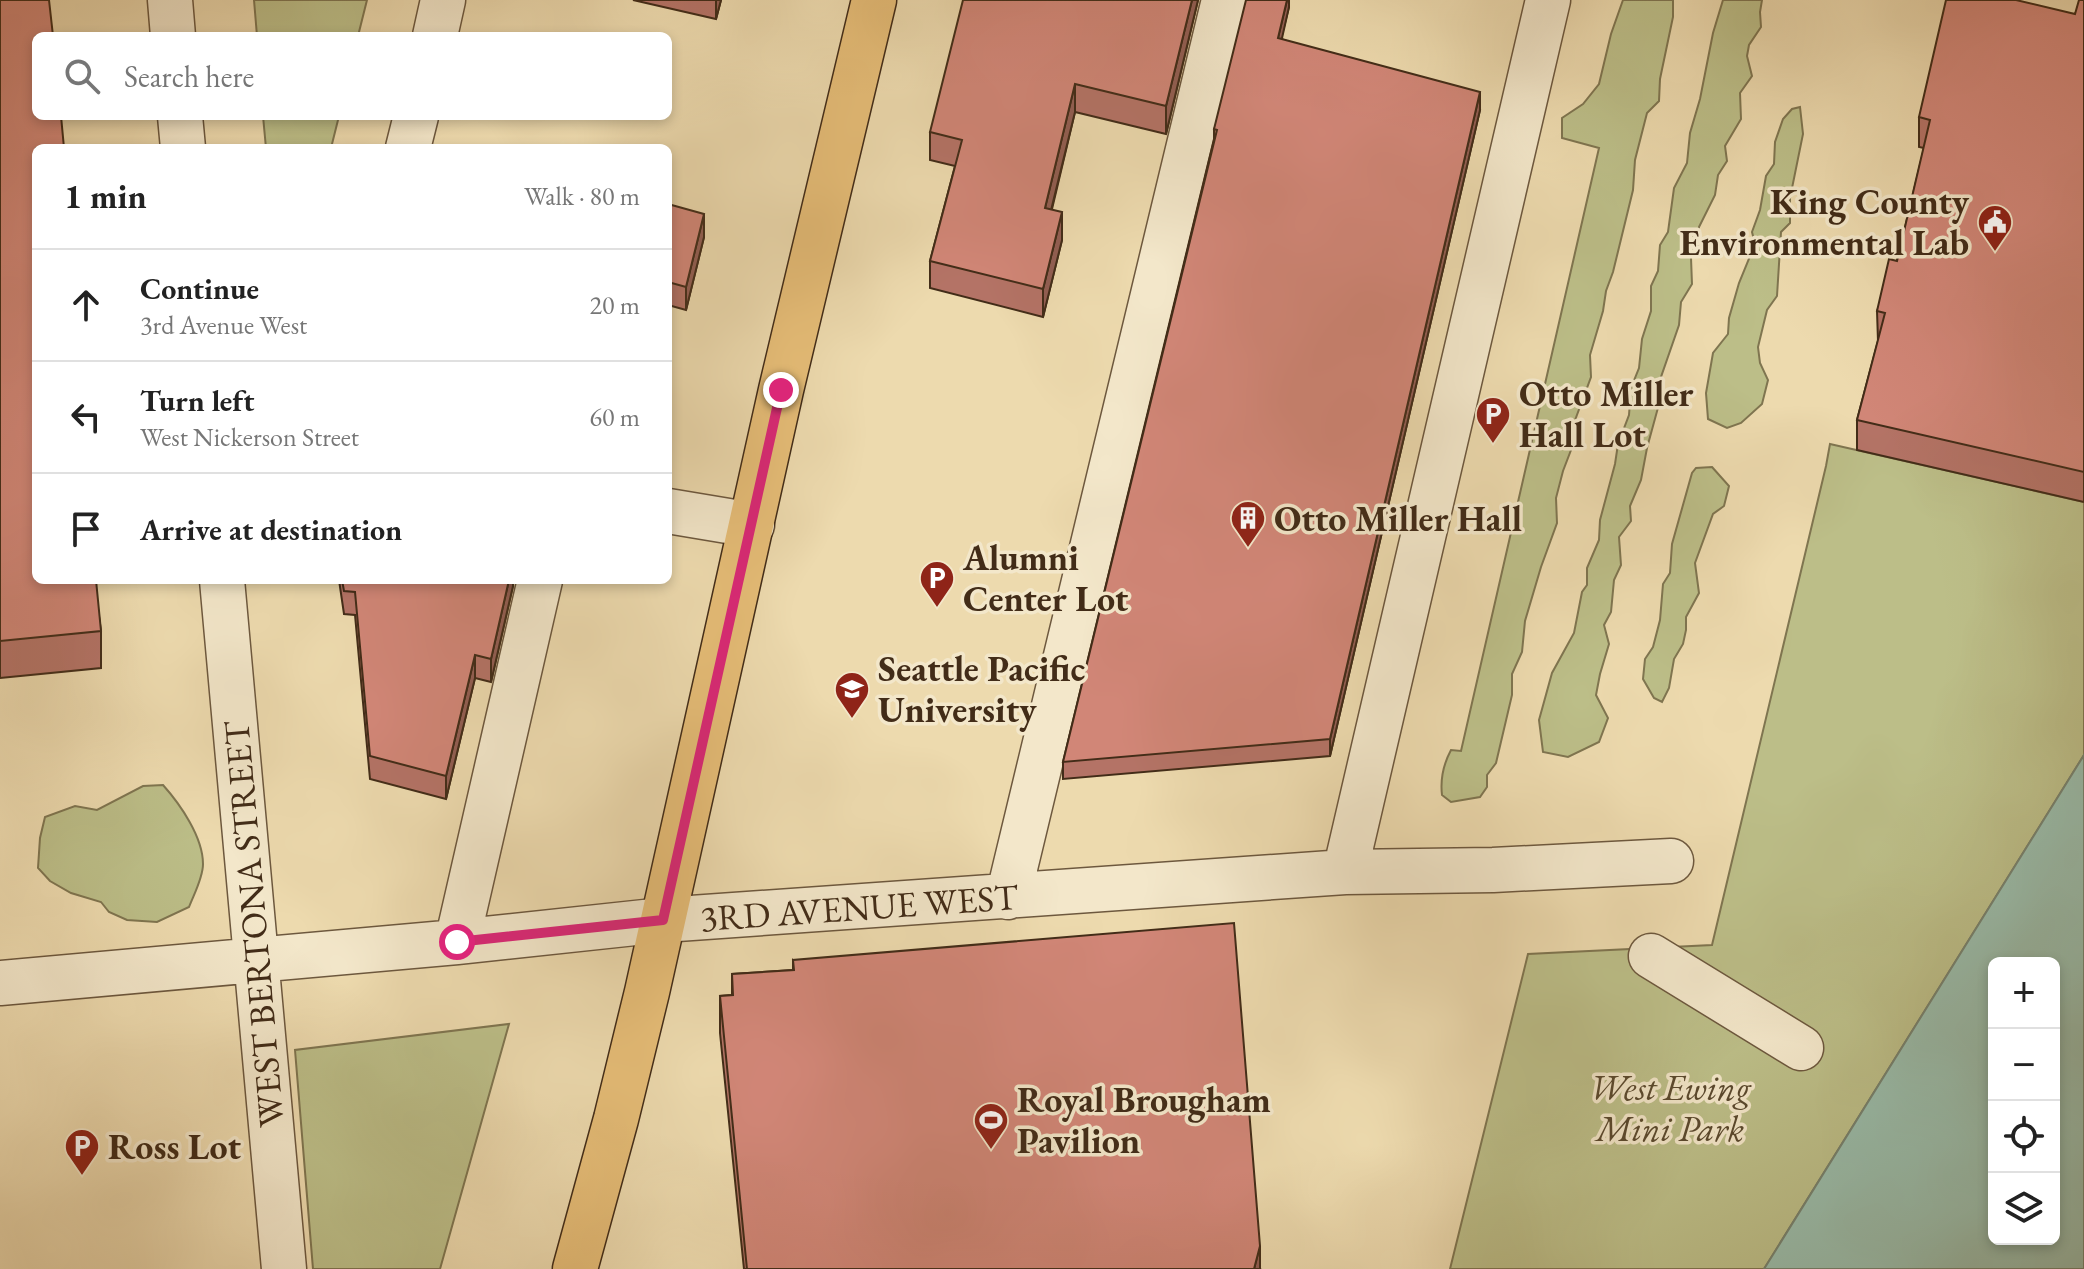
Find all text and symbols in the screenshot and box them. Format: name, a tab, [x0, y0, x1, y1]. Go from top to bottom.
search box	[32, 32, 672, 120]
icon: search	[60, 54, 104, 98]
text: Search here	[124, 57, 254, 96]
text: 1 min	[64, 174, 147, 218]
place label: King County Environmental Lab	[1680, 178, 1970, 266]
text: Walk · 80 m	[524, 179, 640, 213]
public building icon: King County Environmental Lab	[1976, 203, 2014, 253]
text: Continue	[140, 269, 259, 308]
icon: ahead	[64, 283, 108, 327]
text: 20 m	[590, 288, 640, 322]
text: 3rd Avenue West	[140, 308, 307, 342]
place label: Otto Miller Hall Lot	[1519, 370, 1694, 458]
route end	[763, 372, 799, 408]
text: Turn left	[140, 381, 254, 420]
icon: left	[64, 395, 108, 439]
parking icon: Otto Miller Hall Lot	[1474, 395, 1512, 445]
text: 60 m	[590, 400, 640, 434]
text: West Nickerson Street	[140, 420, 359, 454]
place label: Otto Miller Hall	[1274, 495, 1522, 542]
building icon: Otto Miller Hall	[1229, 499, 1267, 549]
icon: arrive	[64, 507, 108, 551]
text: Arrive at destination	[140, 510, 402, 549]
place label: Alumni Center Lot	[962, 534, 1129, 622]
parking icon: Alumni Center Lot	[918, 559, 956, 609]
place label: Seattle Pacific University	[878, 645, 1086, 733]
school or university icon: Seattle Pacific University	[833, 670, 871, 720]
street label: WEST BERTONA STREET	[212, 718, 295, 1129]
street label: 3RD AVENUE WEST	[699, 873, 1020, 942]
route start	[439, 924, 475, 960]
map controls	[1988, 957, 2060, 1245]
button: +	[1988, 957, 2060, 1029]
button: −	[1988, 1029, 2060, 1101]
park label: West Ewing Mini Park	[1589, 1064, 1752, 1152]
place label: Royal Brougham Pavilion	[1017, 1076, 1271, 1164]
sports icon: Royal Brougham Pavilion	[972, 1101, 1010, 1151]
button: locate	[1988, 1101, 2060, 1173]
place label: Ross Lot	[108, 1123, 241, 1170]
parking icon: Ross Lot	[63, 1127, 101, 1177]
button: layers	[1988, 1173, 2060, 1245]

